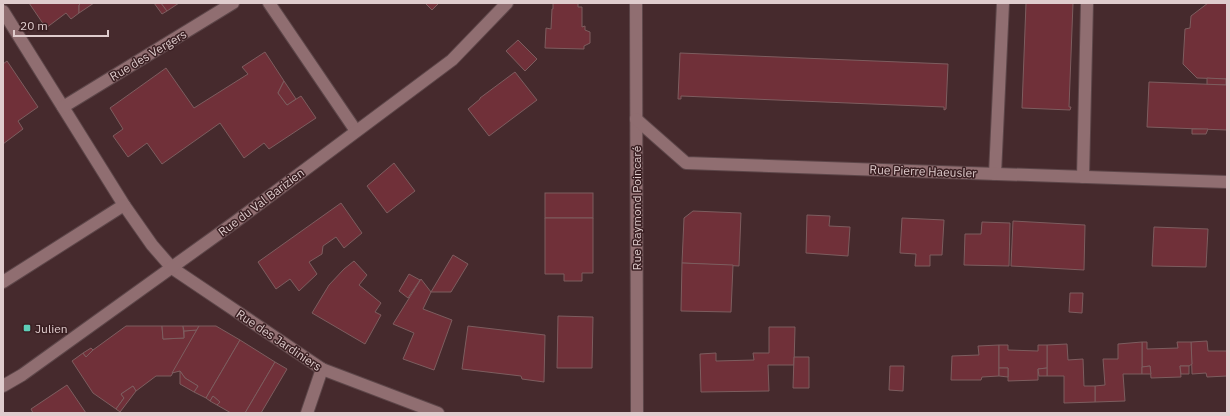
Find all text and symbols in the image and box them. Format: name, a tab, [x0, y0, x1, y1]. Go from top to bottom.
scale bar	[14, 12, 108, 38]
text: 20 m	[20, 18, 48, 33]
street label: Rue des Vergers	[107, 26, 189, 84]
street label: Rue Raymond Poincaré	[629, 145, 644, 270]
street label: Rue Pierre Haeusler	[869, 162, 977, 180]
street label: Rue du Val Barizien	[215, 165, 307, 239]
street label: Rue des Jardiniers	[234, 306, 325, 374]
place label: Julien	[35, 321, 68, 336]
marker: Julien	[22, 323, 32, 333]

